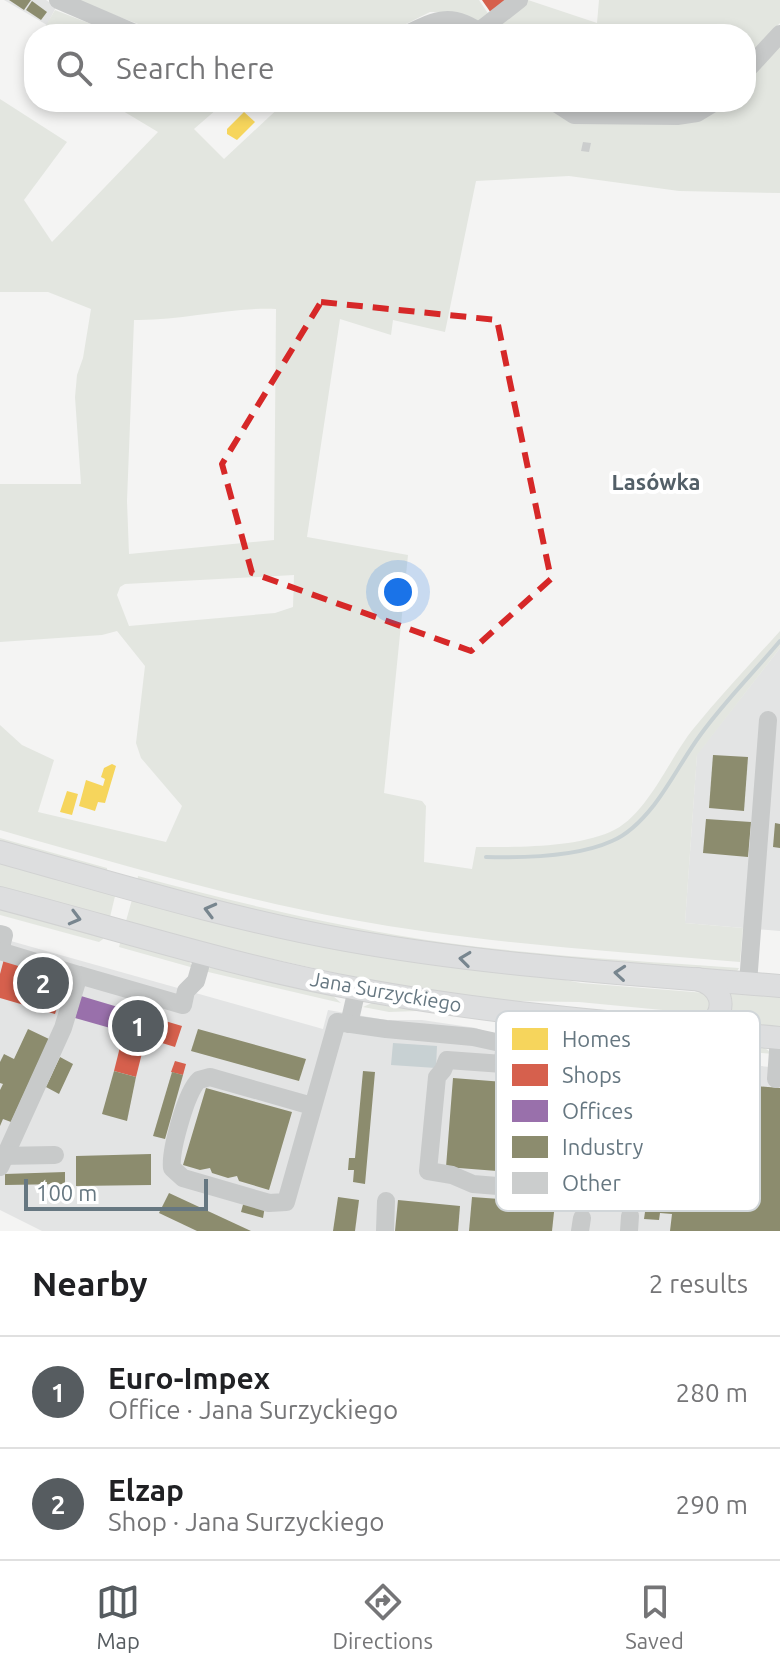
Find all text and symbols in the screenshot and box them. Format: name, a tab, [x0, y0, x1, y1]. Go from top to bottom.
search box	[24, 24, 756, 112]
icon: search	[52, 46, 96, 90]
text: Search here	[116, 51, 275, 85]
district label: Lasówka	[612, 469, 701, 494]
your location	[378, 572, 418, 612]
one-way arrow	[204, 903, 218, 919]
one-way arrow	[68, 909, 82, 925]
one-way arrow	[458, 951, 472, 968]
pin: 2	[17, 953, 69, 1013]
one-way arrow	[613, 965, 626, 982]
street label: Jana Surzyckiego	[309, 967, 464, 1016]
pin: 1	[112, 996, 164, 1056]
legend	[496, 1011, 760, 1211]
text: Homes	[562, 1026, 631, 1051]
text: Shops	[562, 1062, 621, 1087]
text: Offices	[562, 1098, 633, 1123]
text: Industry	[562, 1134, 644, 1159]
text: Other	[562, 1170, 621, 1195]
scale bar	[24, 1175, 208, 1211]
text: 100 m	[36, 1180, 97, 1205]
text: Nearby	[32, 1264, 147, 1302]
text: 2 results	[649, 1269, 748, 1298]
text: Euro-Impex	[108, 1361, 270, 1395]
text: 1	[51, 1378, 65, 1407]
text: 280 m	[676, 1378, 748, 1407]
text: Office · Jana Surzyckiego	[108, 1395, 398, 1424]
text: Elzap	[108, 1473, 184, 1507]
text: 2	[51, 1490, 65, 1519]
text: 290 m	[676, 1490, 748, 1519]
text: Shop · Jana Surzyckiego	[108, 1507, 384, 1536]
tab: Map	[96, 1580, 140, 1653]
tab: Directions	[332, 1580, 433, 1653]
tab: Saved	[625, 1580, 684, 1653]

